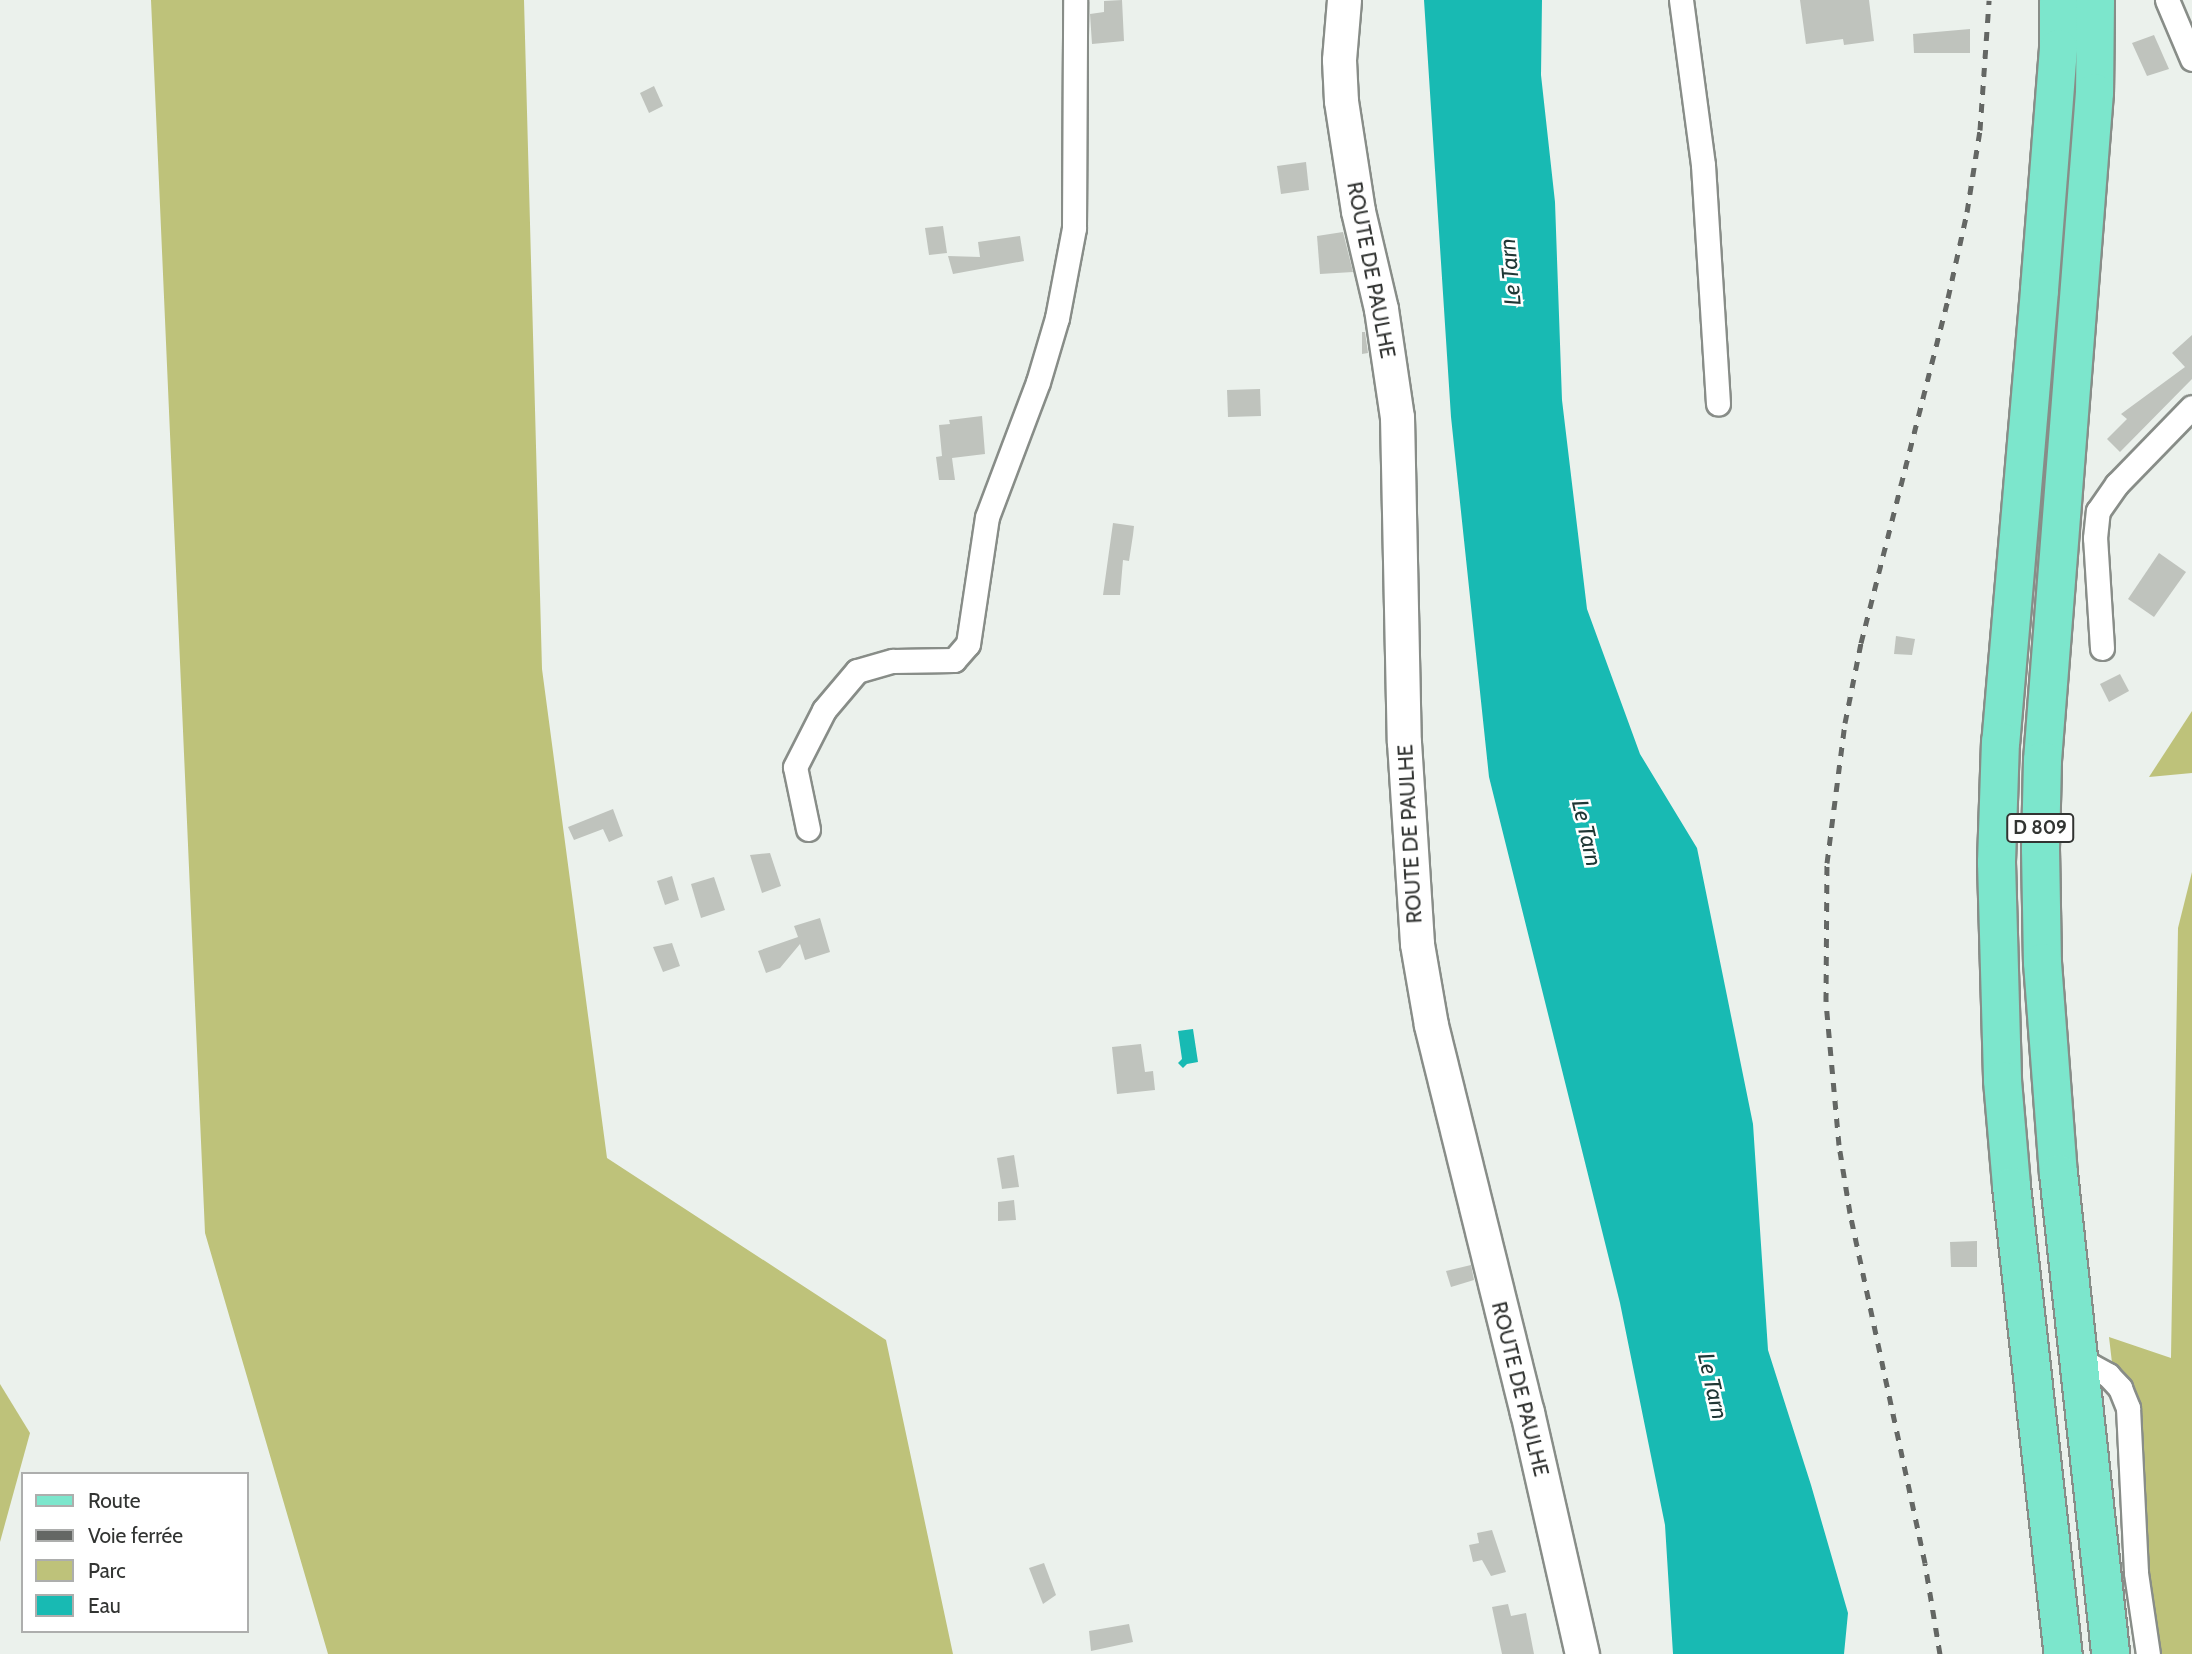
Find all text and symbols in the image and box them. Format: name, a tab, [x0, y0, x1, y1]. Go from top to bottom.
street label: ROUTE DE PAULHE	[1342, 180, 1400, 360]
water label: Le Tarn	[1493, 237, 1527, 307]
street label: ROUTE DE PAULHE	[1393, 744, 1427, 924]
water label: Le Tarn	[1566, 797, 1608, 869]
road number: D 809	[2005, 813, 2075, 844]
street label: ROUTE DE PAULHE	[1486, 1299, 1554, 1479]
water label: Le Tarn	[1692, 1350, 1734, 1422]
legend	[21, 1472, 248, 1633]
text: Route	[88, 1488, 141, 1513]
text: Voie ferrée	[88, 1523, 183, 1548]
text: Parc	[88, 1558, 126, 1583]
text: Eau	[88, 1593, 121, 1618]

